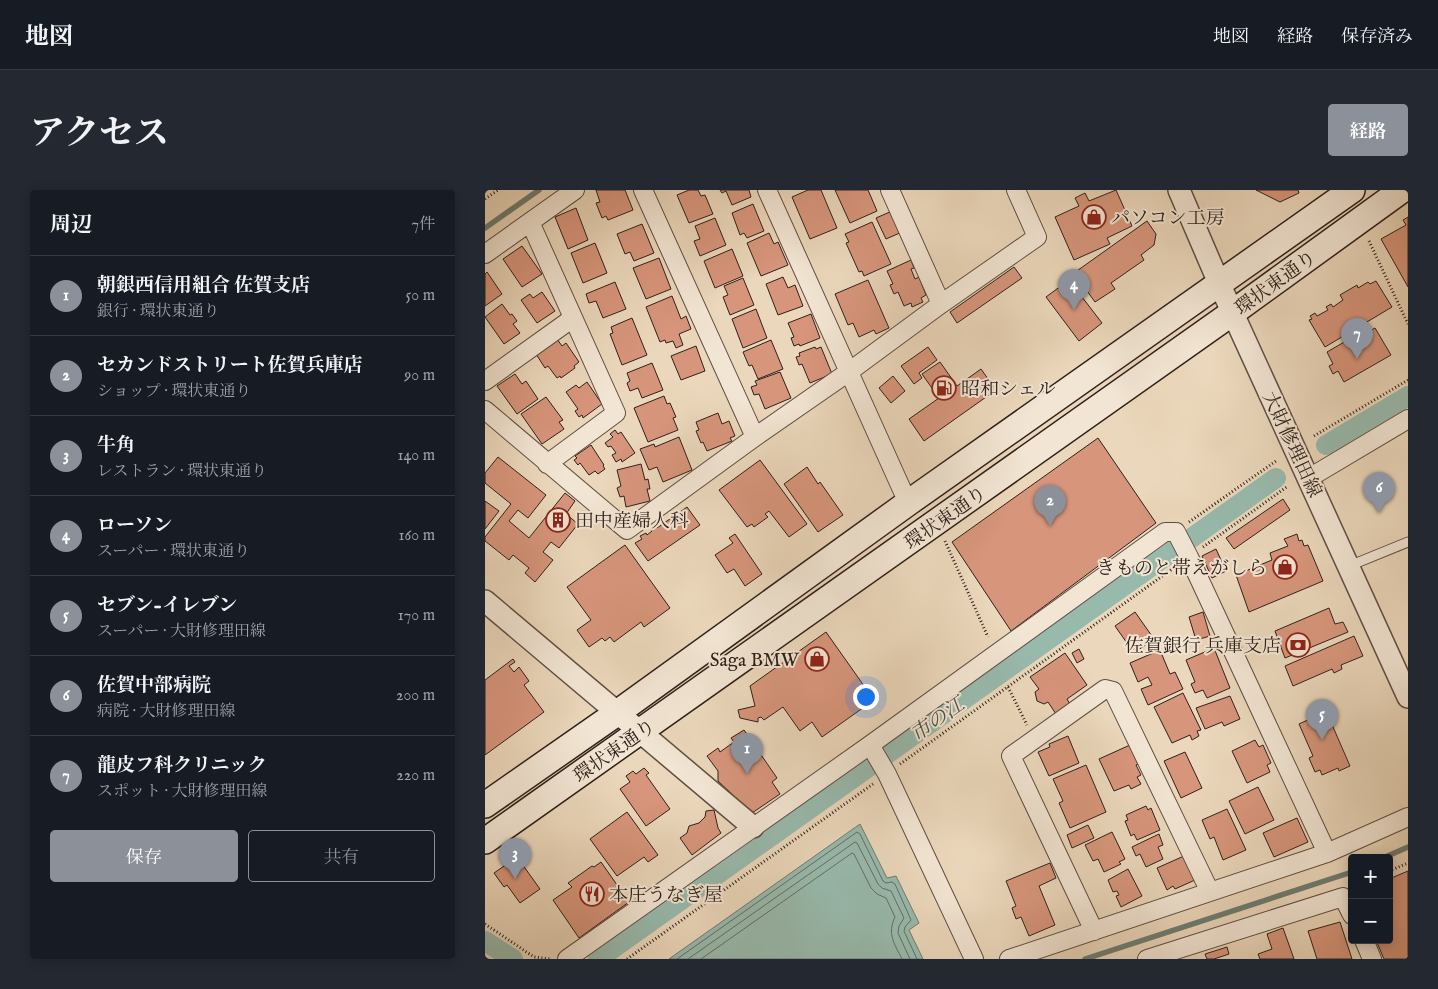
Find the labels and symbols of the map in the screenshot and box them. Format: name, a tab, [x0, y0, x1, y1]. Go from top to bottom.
shop icon: パソコン工房	[1081, 204, 1107, 230]
place label: パソコン工房	[1111, 207, 1225, 231]
street label: 環状東通り	[1231, 246, 1322, 321]
pin: 4	[1058, 269, 1090, 310]
pin: 7	[1341, 318, 1373, 359]
fuel station icon: 昭和シェル	[931, 375, 957, 401]
place label: 昭和シェル	[961, 378, 1056, 402]
street label: 大財修理田線	[1256, 388, 1326, 502]
pin: 6	[1363, 472, 1395, 513]
street label: 環状東通り	[900, 482, 992, 556]
pin: 2	[1034, 485, 1066, 526]
building icon: 田中産婦人科	[545, 507, 571, 533]
place label: 田中産婦人科	[575, 510, 689, 534]
shop icon: きものと帯えがしら	[1272, 554, 1298, 580]
place label: きものと帯えがしら	[1096, 557, 1267, 581]
bank icon: 佐賀銀行 兵庫支店	[1285, 632, 1311, 658]
place label: 佐賀銀行 兵庫支店	[1125, 635, 1281, 659]
shop icon: Saga BMW	[804, 646, 830, 672]
place label: Saga BMW	[710, 649, 800, 673]
your location	[853, 684, 879, 710]
water label: 市の江	[906, 691, 972, 748]
pin: 5	[1306, 699, 1338, 740]
street label: 環状東通り	[569, 715, 661, 789]
pin: 1	[731, 733, 763, 774]
pin: 3	[499, 838, 531, 879]
restaurant icon: 本庄うなぎ屋	[579, 881, 605, 907]
place label: 本庄うなぎ屋	[609, 884, 723, 908]

